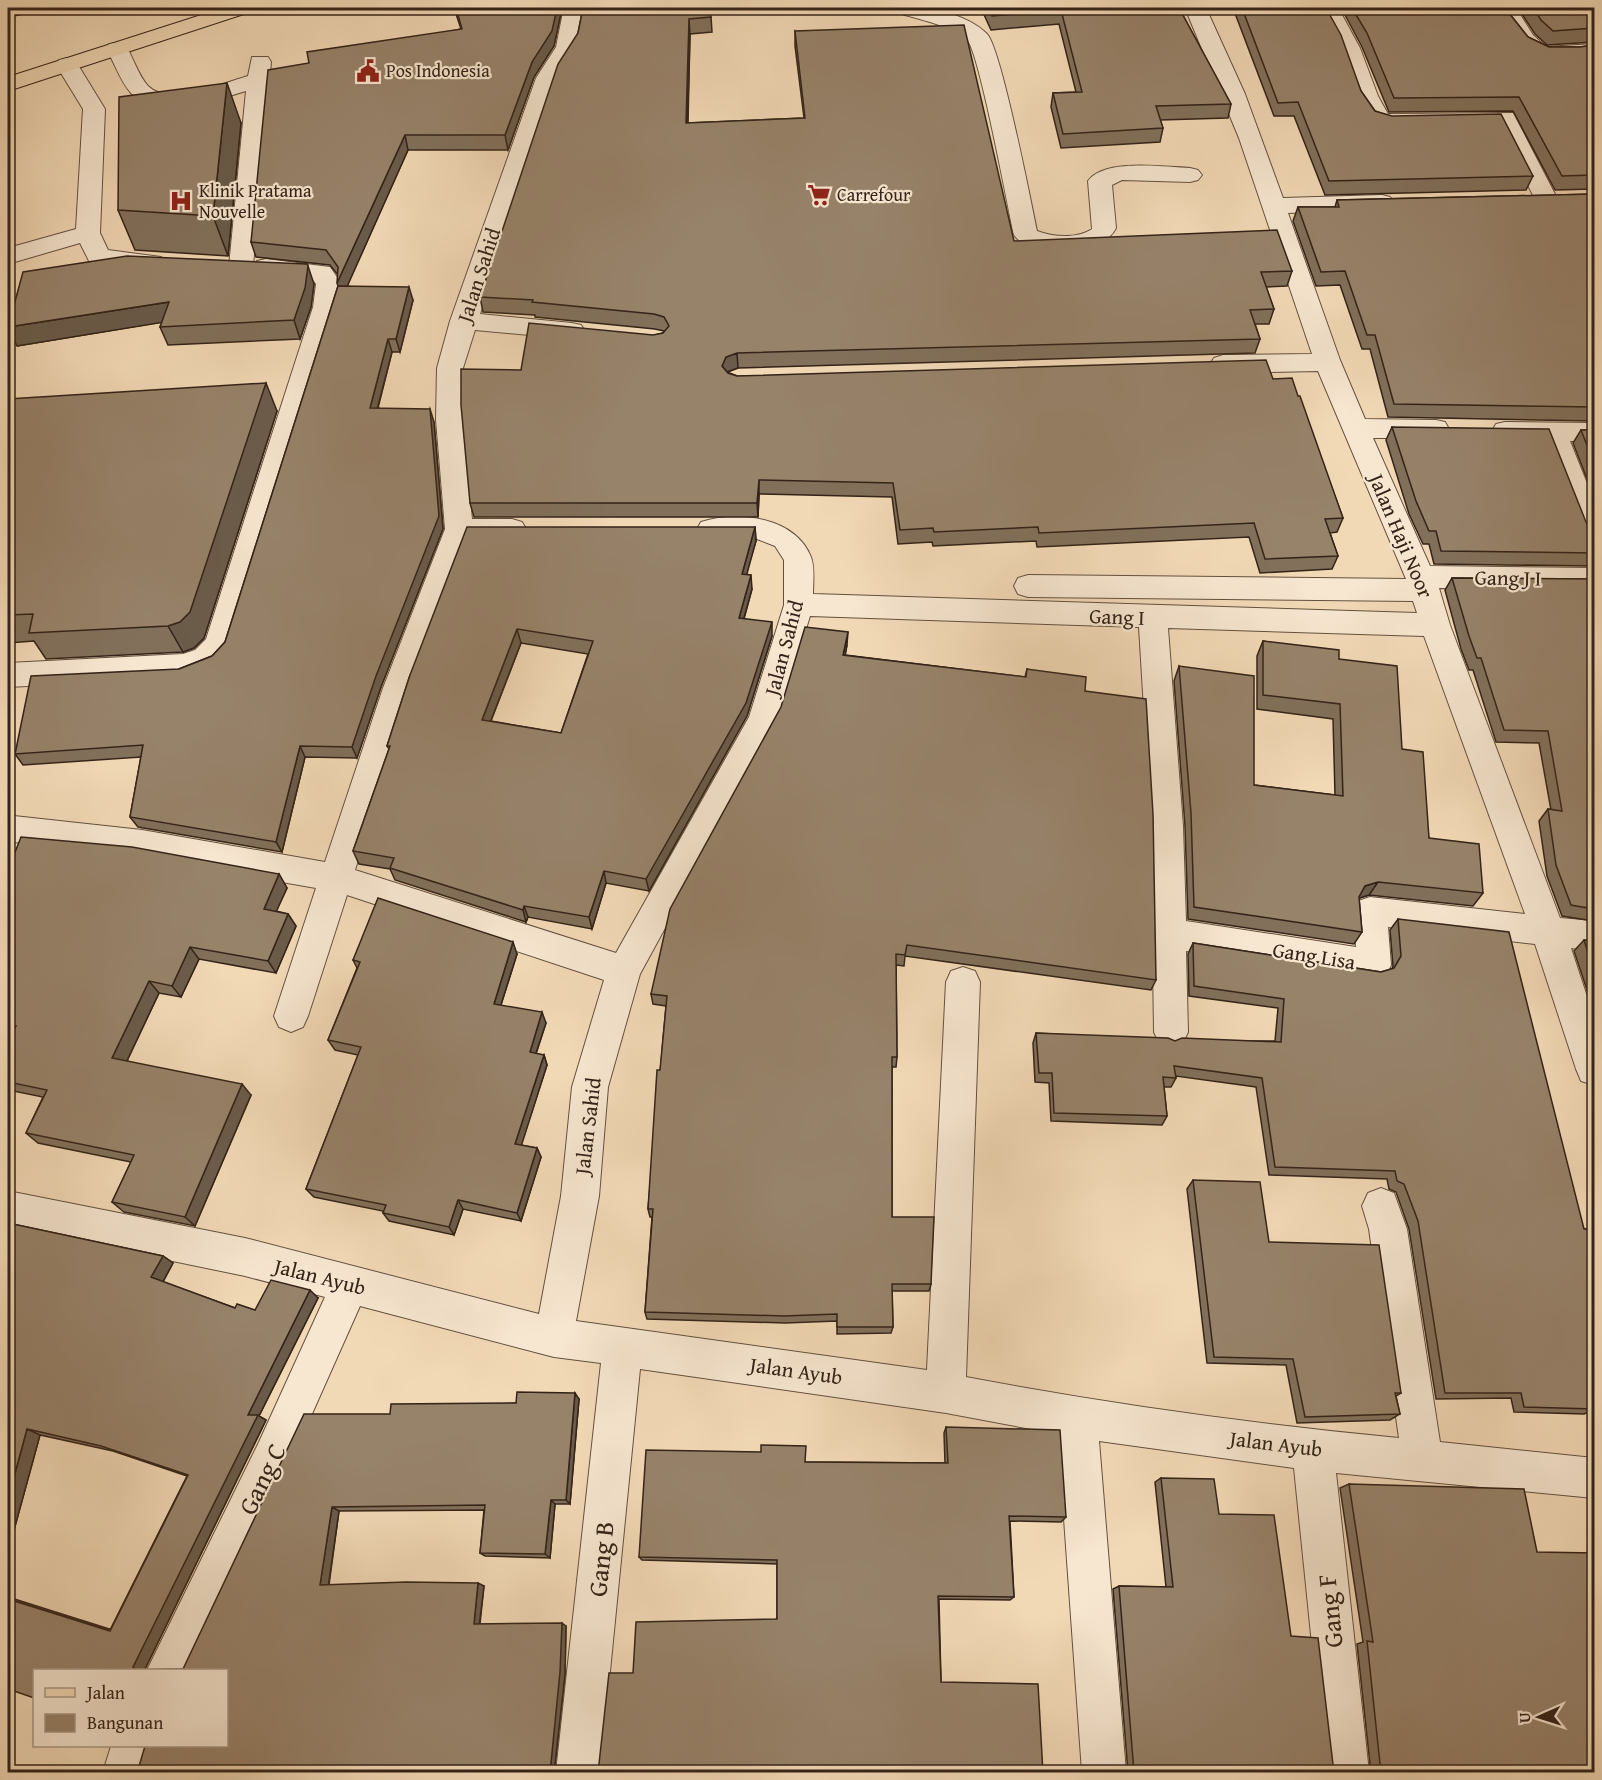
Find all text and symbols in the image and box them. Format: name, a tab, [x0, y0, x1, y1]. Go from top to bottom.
place label: Pos Indonesia	[386, 57, 490, 84]
public building icon: Pos Indonesia	[355, 58, 381, 84]
place label: Klinik Pratama Nouvelle	[199, 177, 312, 225]
place label: Carrefour	[837, 181, 911, 208]
supermarket icon: Carrefour	[806, 182, 832, 208]
hospital icon: Klinik Pratama Nouvelle	[168, 188, 194, 214]
street label: Jalan Sahid	[448, 223, 509, 329]
street label: Jalan Haji Noor	[1360, 466, 1442, 603]
street label: Gang J I	[1474, 561, 1542, 594]
street label: Jalan Sahid	[755, 596, 811, 702]
street label: Gang I	[1089, 600, 1145, 633]
street label: Gang Lisa	[1270, 934, 1358, 977]
street label: Jalan Sahid	[566, 1075, 609, 1179]
street label: Jalan Ayub	[268, 1249, 369, 1303]
street label: Jalan Ayub	[745, 1348, 844, 1392]
street label: Jalan Ayub	[1225, 1422, 1324, 1465]
street label: Gang C	[228, 1437, 296, 1521]
street label: Gang B	[577, 1519, 624, 1599]
street label: Gang F	[1306, 1572, 1353, 1650]
legend	[33, 1669, 228, 1747]
text: Jalan	[85, 1679, 125, 1706]
north arrow	[1509, 1687, 1569, 1747]
text: Bangunan	[87, 1709, 163, 1736]
text: U	[1512, 1712, 1536, 1724]

